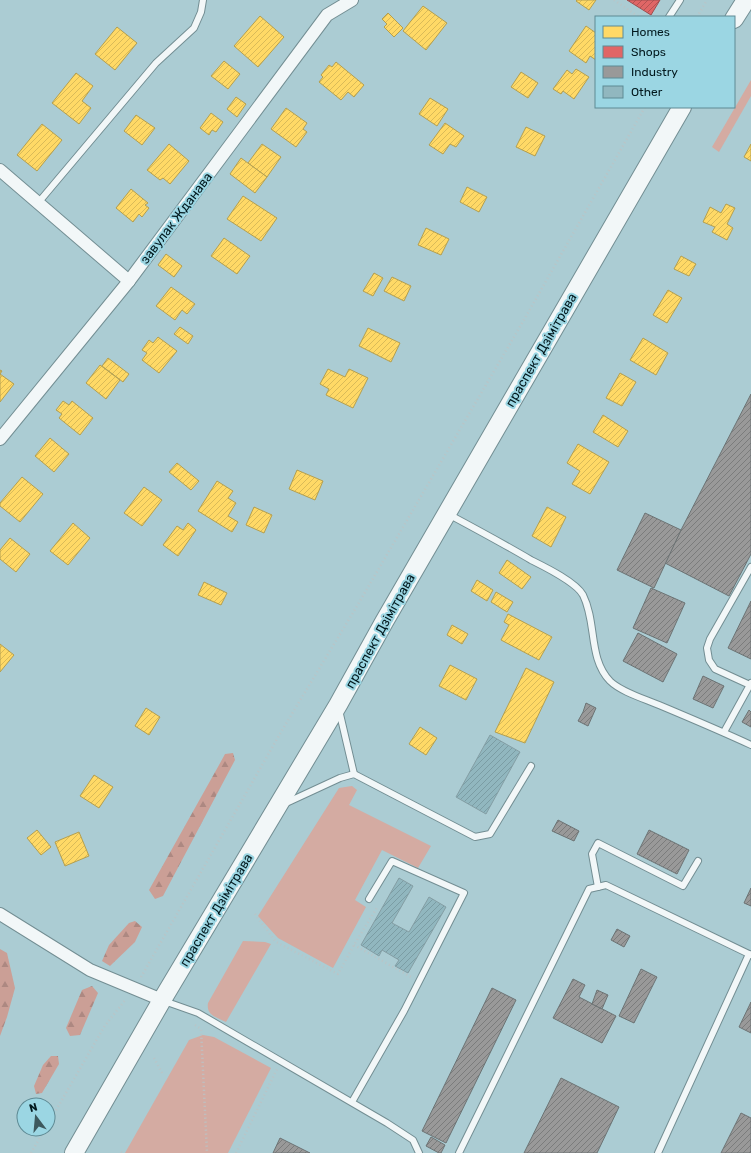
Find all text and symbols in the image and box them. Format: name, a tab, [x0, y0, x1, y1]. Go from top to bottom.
legend	[595, 16, 735, 108]
text: Homes	[631, 25, 670, 39]
text: Shops	[631, 45, 666, 59]
text: Industry	[631, 65, 678, 79]
text: Other	[631, 85, 663, 99]
street label: завулак Жданава	[137, 170, 215, 266]
street label: праспект Дзімітрава	[502, 291, 580, 409]
street label: праспект Дзімітрава	[342, 571, 418, 691]
street label: праспект Дзімітрава	[176, 851, 256, 969]
north arrow	[16, 1097, 56, 1137]
text: N	[28, 1101, 39, 1115]

